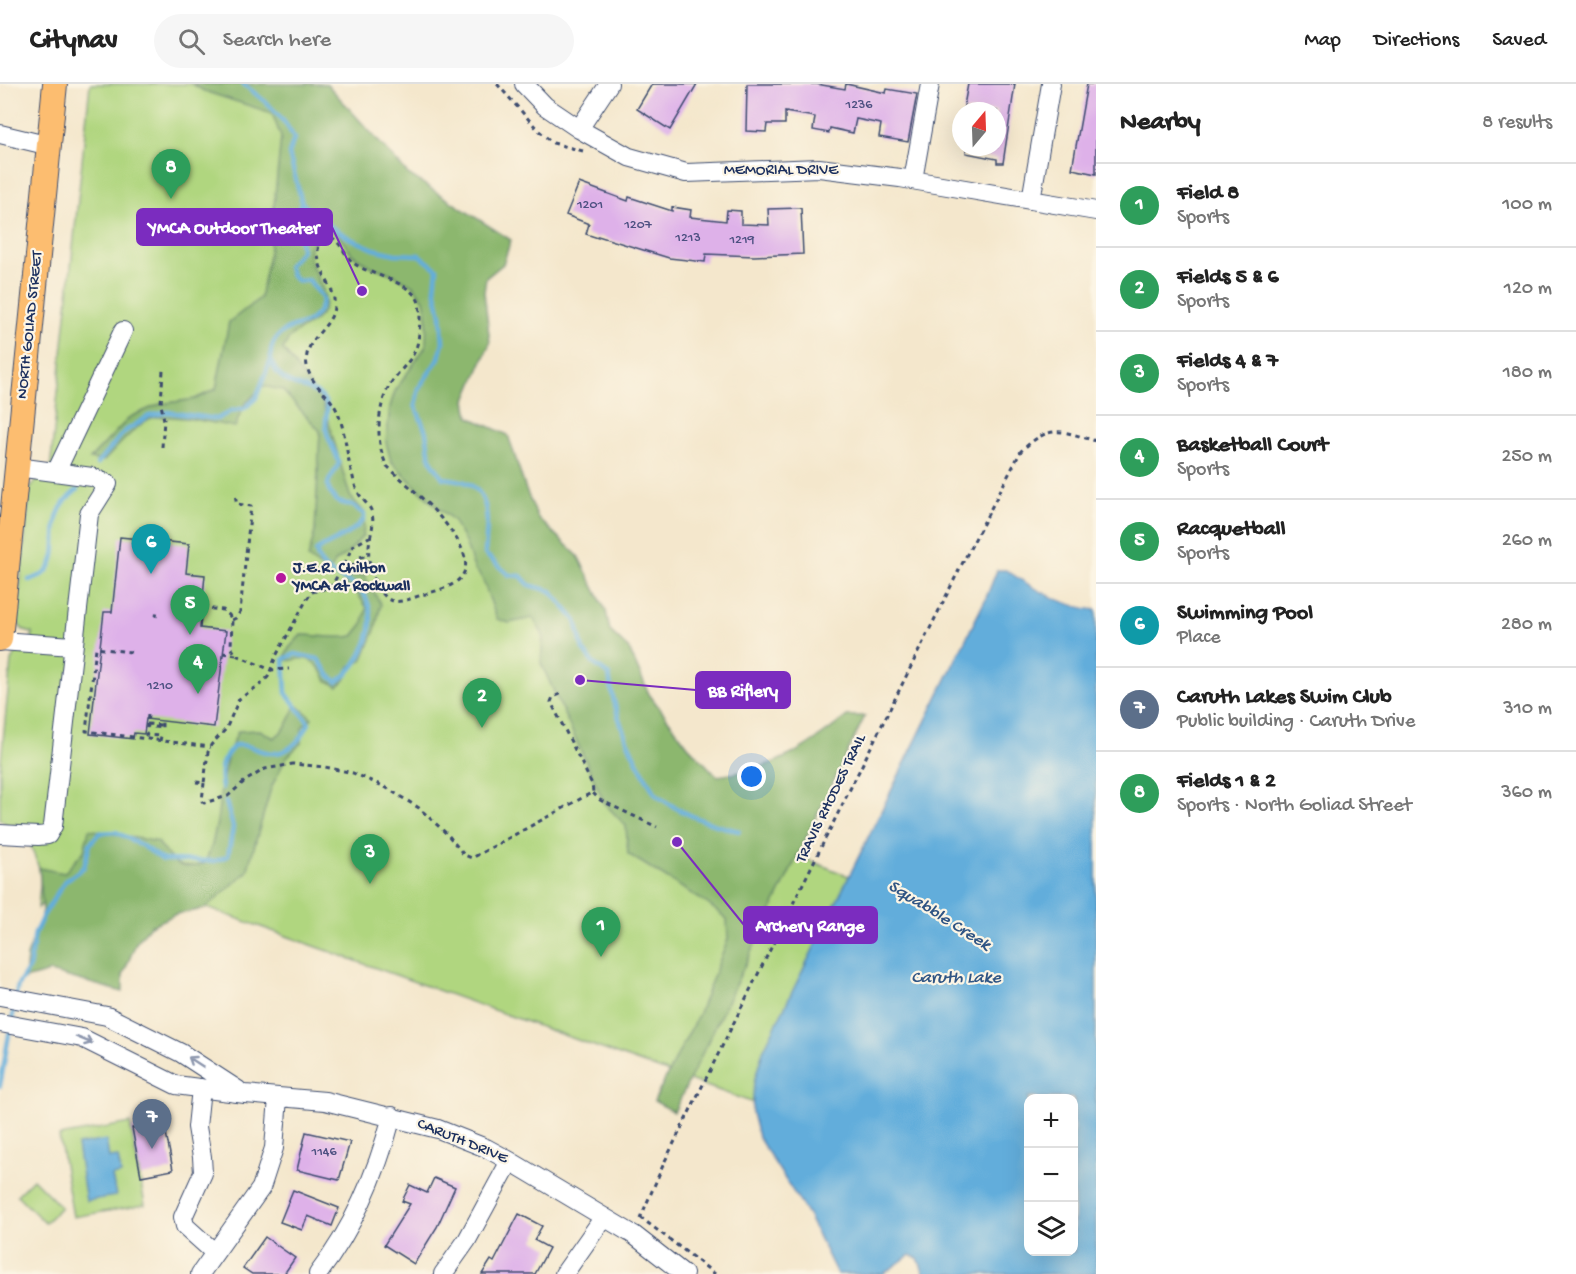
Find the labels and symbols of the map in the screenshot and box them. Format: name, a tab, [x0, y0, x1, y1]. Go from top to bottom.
house number: 1236	[845, 97, 873, 114]
north arrow	[952, 102, 1006, 156]
pin: 8	[152, 150, 190, 199]
street label: MEMORIAL DRIVE	[724, 162, 839, 181]
house number: 1201	[576, 197, 603, 214]
callout: YMCA Outdoor Theater	[137, 209, 332, 245]
house number: 1207	[623, 217, 653, 234]
text: YMCA Outdoor Theater	[147, 219, 322, 240]
house number: 1213	[674, 230, 701, 247]
house number: 1219	[728, 232, 755, 249]
street label: NORTH GOLIAD STREET	[14, 249, 48, 400]
pin: 6	[132, 524, 170, 574]
place label: J.E.R. Chilton YMCA at Rockwall	[291, 560, 411, 597]
marker: J.E.R. Chilton YMCA at Rockwall	[274, 571, 288, 585]
pin: 5	[170, 586, 210, 635]
pin: 4	[178, 644, 218, 694]
callout: BB Riflery	[696, 672, 790, 708]
house number: 1210	[146, 678, 173, 695]
pin: 2	[462, 678, 502, 728]
text: BB Riflery	[707, 682, 778, 703]
street label: TRAVIS RHODES TRAIL	[792, 731, 872, 867]
your location	[737, 762, 766, 791]
pin: 3	[350, 834, 389, 884]
water label: Squabble Creek	[884, 876, 996, 957]
callout: Archery Range	[744, 907, 877, 943]
pin: 1	[582, 908, 620, 957]
text: Archery Range	[754, 917, 865, 938]
water label: Caruth Lake	[911, 968, 1002, 989]
one-way arrow	[75, 1036, 93, 1047]
one-way arrow	[187, 1056, 204, 1069]
pin: 7	[132, 1100, 172, 1149]
street label: CARUTH DRIVE	[414, 1115, 511, 1169]
house number: 1146	[310, 1144, 337, 1161]

